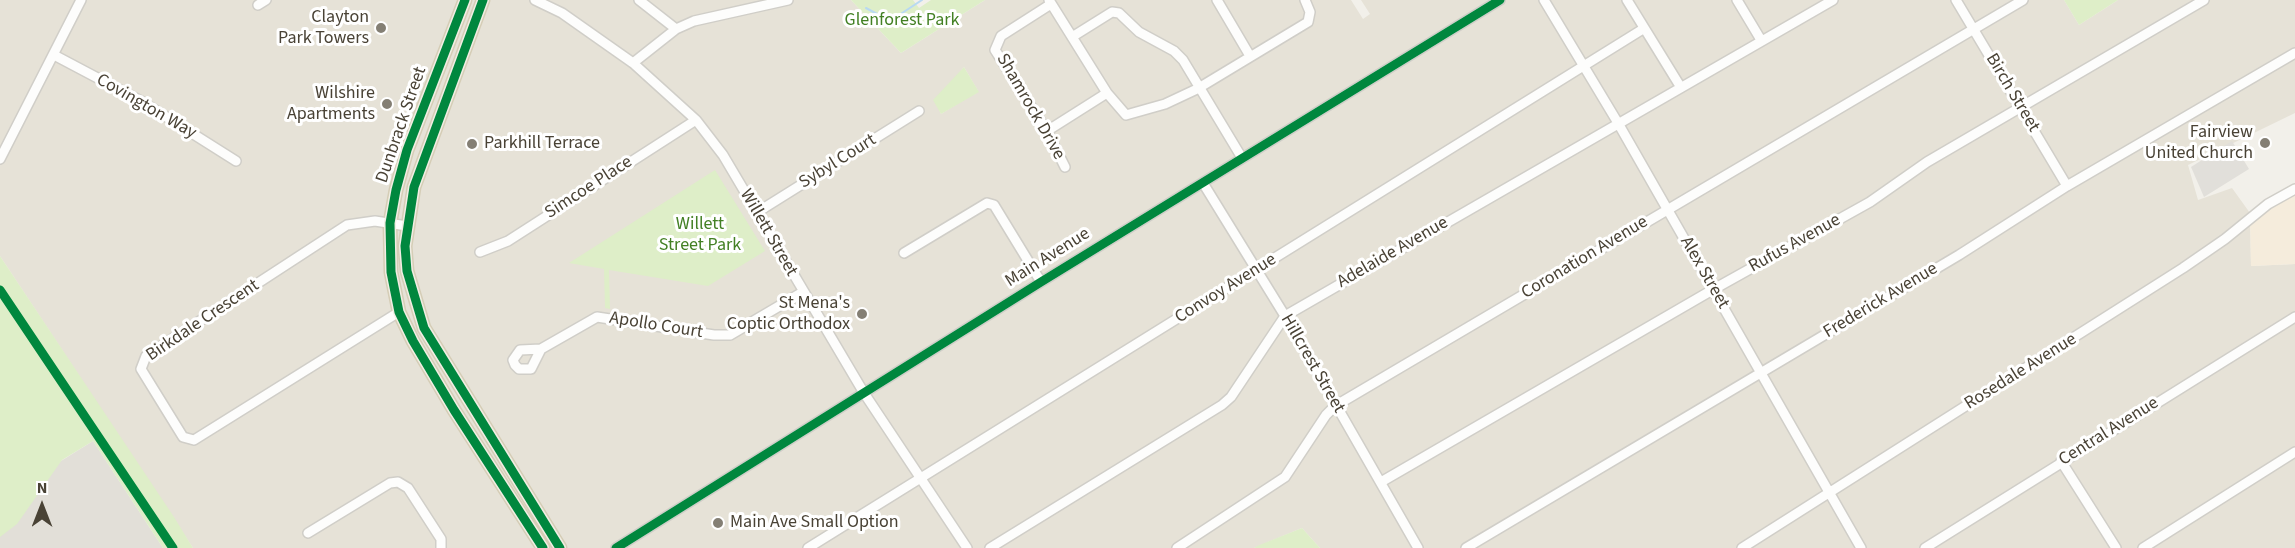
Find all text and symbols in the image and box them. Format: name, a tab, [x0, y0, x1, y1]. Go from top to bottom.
place label: Clayton Park Towers	[278, 7, 369, 50]
park label: Glenforest Park	[845, 10, 959, 32]
marker: Clayton Park Towers	[374, 21, 388, 35]
street label: Shamrock Drive	[991, 50, 1069, 164]
street label: Birch Street	[1980, 50, 2044, 136]
street label: Dunbrack Street	[372, 64, 432, 186]
street label: Covington Way	[92, 70, 200, 144]
place label: Wilshire Apartments	[287, 83, 375, 125]
marker: Wilshire Apartments	[380, 97, 394, 111]
place label: Fairview United Church	[2145, 122, 2253, 164]
street label: Sybyl Court	[796, 130, 880, 194]
place label: Parkhill Terrace	[484, 133, 600, 155]
marker: Fairview United Church	[2258, 136, 2272, 150]
marker: Parkhill Terrace	[465, 137, 479, 151]
street label: Simcoe Place	[541, 152, 637, 224]
street label: Willett Street	[734, 186, 802, 280]
street label: Rufus Avenue	[1745, 210, 1845, 278]
street label: Adelaide Avenue	[1334, 212, 1452, 294]
street label: Coronation Avenue	[1518, 212, 1652, 304]
park label: Willett Street Park	[659, 214, 741, 256]
street label: Main Avenue	[1002, 224, 1094, 292]
street label: Alex Street	[1675, 233, 1733, 313]
street label: Convoy Avenue	[1171, 249, 1281, 329]
street label: Frederick Avenue	[1820, 258, 1942, 344]
street label: Birkdale Crescent	[142, 275, 264, 367]
place label: St Mena's Coptic Orthodox	[727, 293, 850, 336]
marker: St Mena's Coptic Orthodox	[855, 307, 869, 321]
street label: Apollo Court	[608, 308, 704, 344]
street label: Hillcrest Street	[1275, 311, 1349, 417]
street label: Rosedale Avenue	[1961, 329, 2081, 415]
street label: Central Avenue	[2055, 393, 2163, 471]
north arrow	[12, 476, 72, 536]
text: N	[37, 477, 47, 499]
place label: Main Ave Small Option	[730, 512, 899, 534]
marker: Main Ave Small Option	[711, 516, 725, 530]

